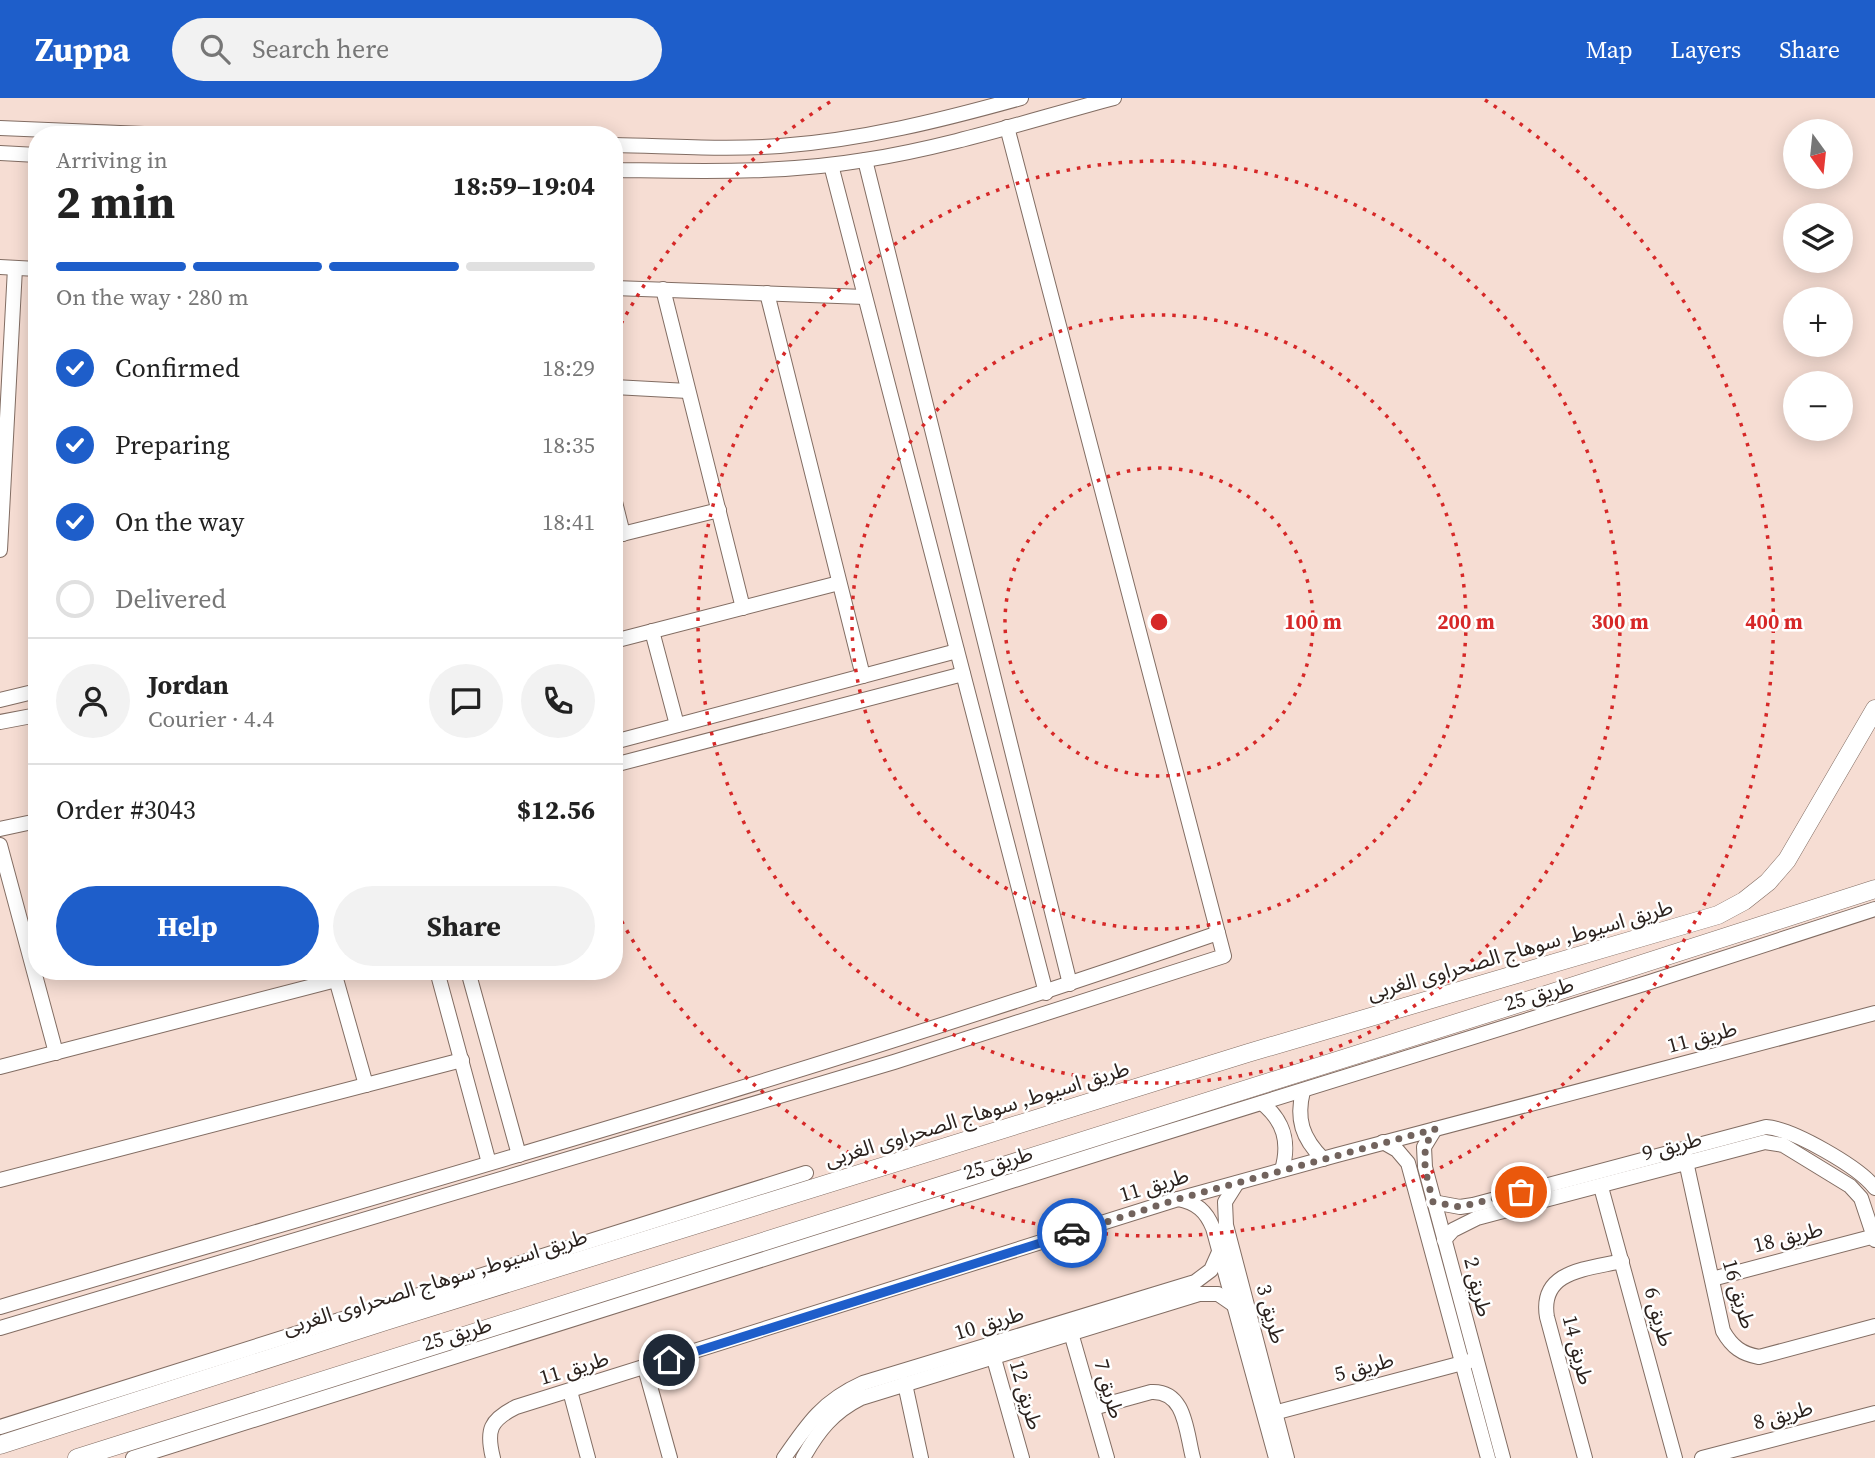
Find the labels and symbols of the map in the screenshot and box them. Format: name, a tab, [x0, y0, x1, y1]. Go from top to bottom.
north arrow	[1783, 119, 1853, 189]
text: 100 m	[1284, 607, 1342, 636]
text: 200 m	[1437, 607, 1495, 636]
text: 300 m	[1591, 607, 1649, 636]
text: 400 m	[1745, 607, 1803, 636]
centre of rings	[1147, 610, 1171, 634]
street label: طريق اسيوط, سوهاج الصحراوى الغربى	[1364, 892, 1676, 1008]
street label: طريق 25	[1501, 969, 1577, 1018]
street label: طريق 11	[1664, 1013, 1740, 1060]
street label: طريق اسيوط, سوهاج الصحراوى الغربى	[821, 1053, 1133, 1175]
street label: طريق 9	[1639, 1124, 1705, 1167]
street label: طريق 25	[960, 1138, 1036, 1187]
street label: طريق 11	[1116, 1160, 1192, 1209]
pin	[1491, 1162, 1551, 1222]
courier	[1037, 1198, 1107, 1268]
street label: طريق 18	[1750, 1214, 1826, 1259]
street label: طريق اسيوط, سوهاج الصحراوى الغربى	[279, 1221, 591, 1343]
street label: طريق 2	[1457, 1254, 1500, 1320]
street label: طريق 16	[1716, 1256, 1763, 1332]
street label: طريق 3	[1250, 1281, 1293, 1347]
street label: طريق 6	[1638, 1284, 1681, 1350]
street label: طريق 10	[951, 1298, 1027, 1347]
street label: طريق 25	[419, 1309, 495, 1358]
street label: طريق 14	[1556, 1312, 1601, 1388]
pin	[639, 1330, 699, 1390]
street label: طريق 11	[536, 1343, 612, 1392]
street label: طريق 5	[1331, 1345, 1397, 1388]
street label: طريق 7	[1087, 1356, 1132, 1422]
street label: طريق 12	[1003, 1357, 1050, 1433]
street label: طريق 8	[1750, 1393, 1816, 1436]

